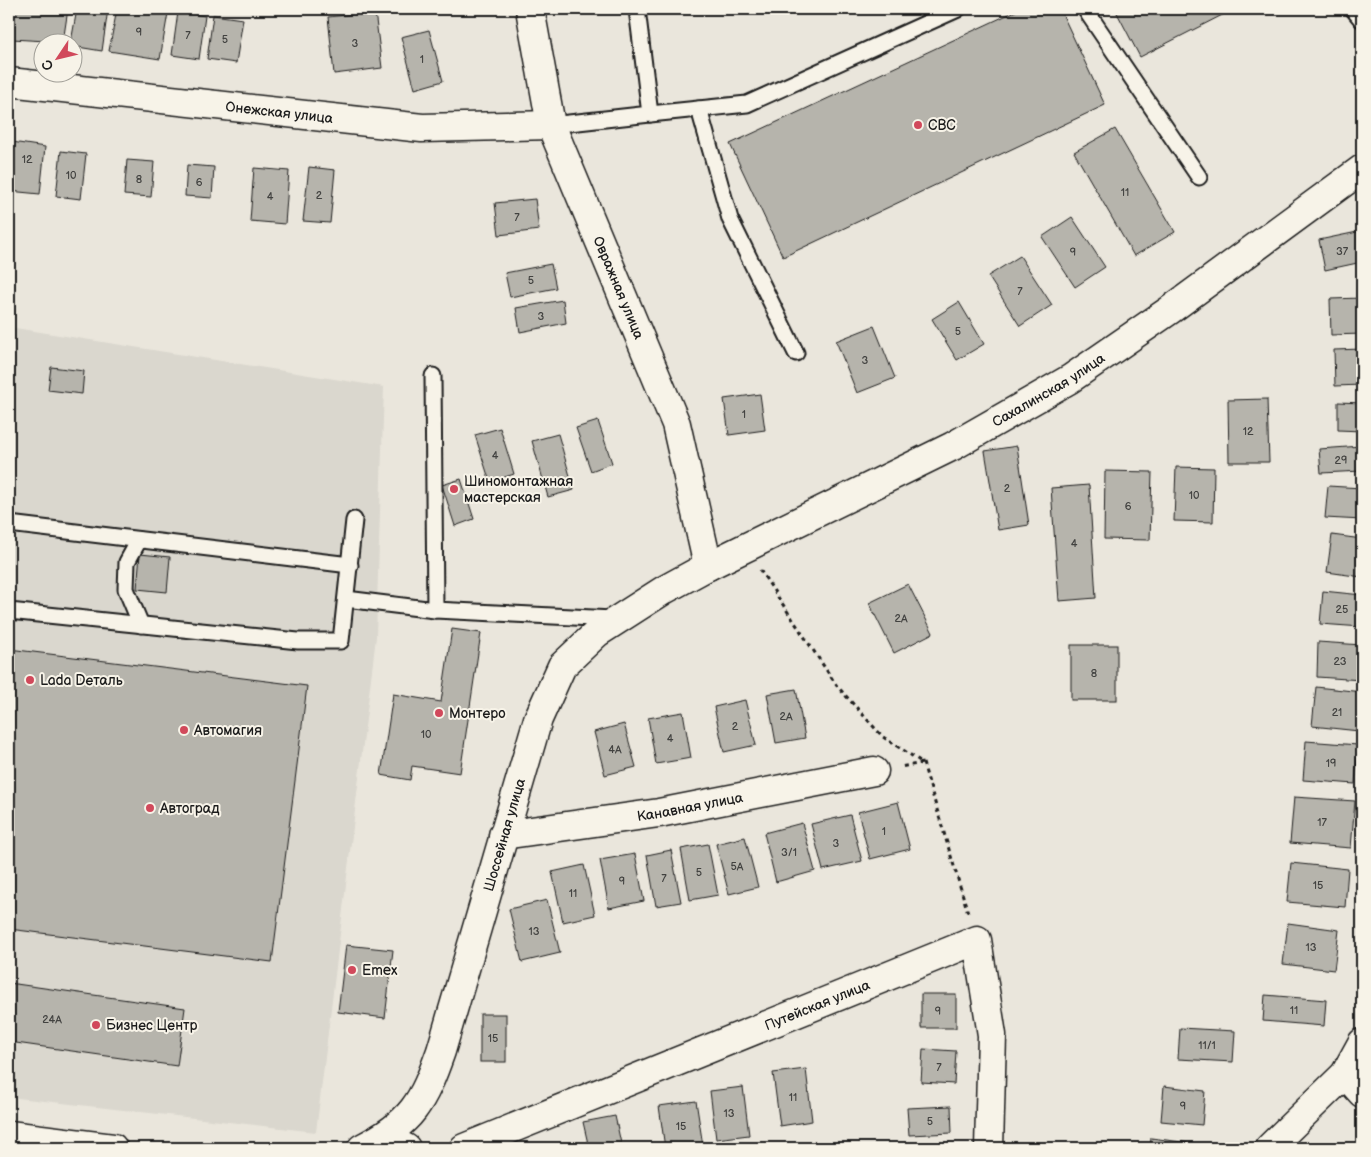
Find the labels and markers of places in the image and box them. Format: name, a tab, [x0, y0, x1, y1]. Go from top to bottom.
place label: СВС	[928, 117, 956, 134]
marker: СВС	[912, 119, 924, 131]
place label: Шиномонтажная мастерская	[464, 473, 573, 506]
marker: Шиномонтажная мастерская	[448, 483, 460, 495]
place label: Lada Dеталь	[40, 672, 123, 689]
marker: Lada Dеталь	[24, 674, 36, 686]
place label: Монтеро	[449, 705, 505, 722]
marker: Монтеро	[433, 707, 445, 719]
place label: Автомагия	[193, 722, 262, 739]
marker: Автомагия	[178, 724, 190, 736]
place label: Автоград	[159, 800, 220, 817]
marker: Автоград	[144, 802, 156, 814]
place label: Emex	[362, 962, 398, 979]
marker: Emex	[346, 964, 358, 976]
place label: Бизнес Центр	[106, 1017, 198, 1034]
marker: Бизнес Центр	[90, 1019, 102, 1031]

